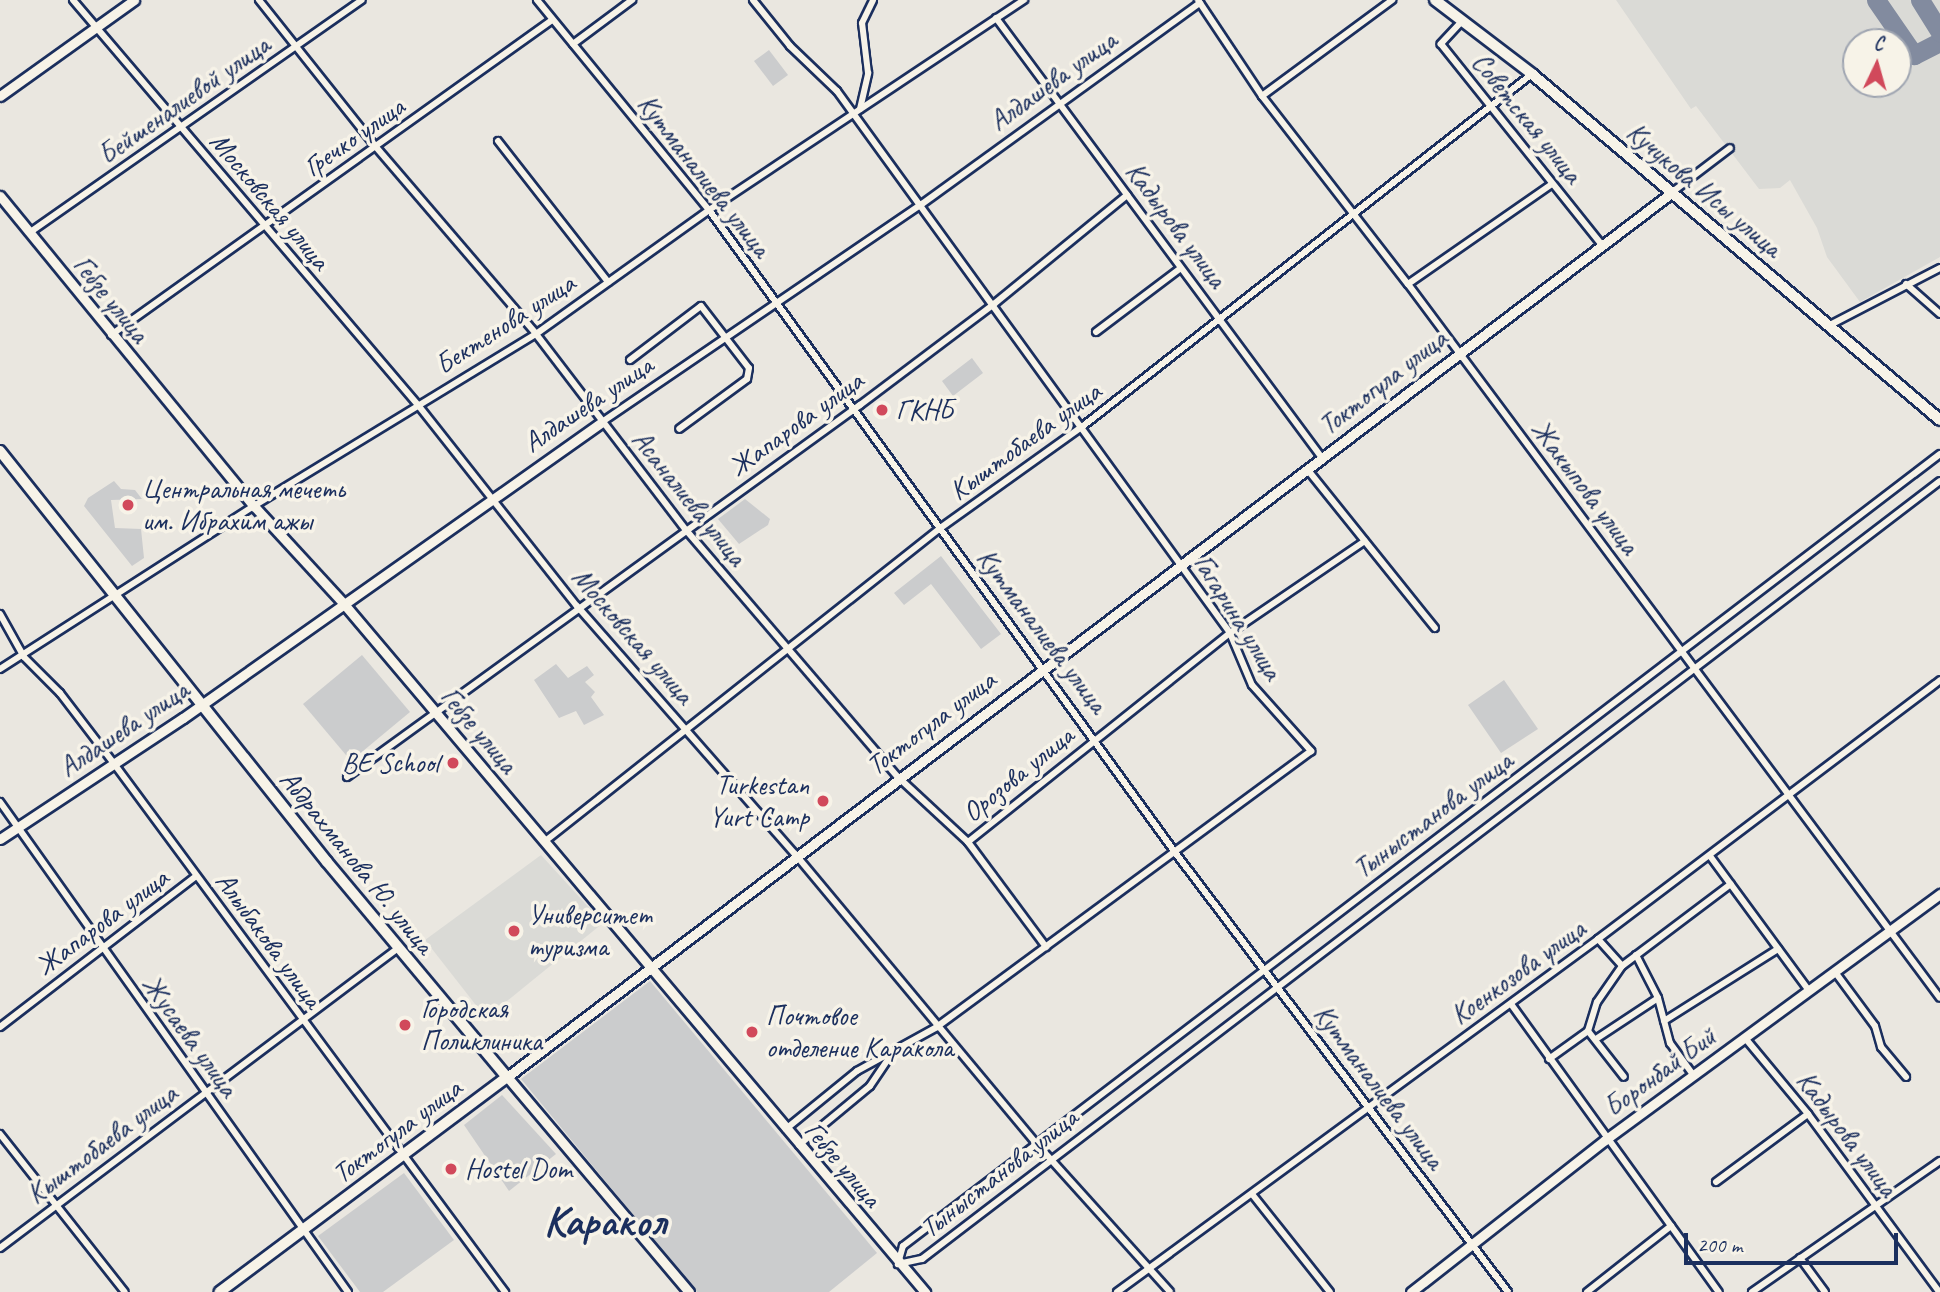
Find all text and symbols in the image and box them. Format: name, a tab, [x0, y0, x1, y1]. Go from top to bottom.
street label: Алдашева улица	[982, 23, 1124, 139]
street label: Бейшеналиевой улица	[92, 28, 276, 172]
north arrow	[1842, 28, 1912, 98]
text: С	[1873, 32, 1884, 56]
street label: Советская улица	[1463, 45, 1591, 191]
street label: Кутманалиева улица	[630, 88, 778, 264]
street label: Гречко улица	[296, 89, 412, 185]
street label: Кучукова Исы улица	[1620, 115, 1788, 265]
street label: Московская улица	[202, 125, 338, 277]
street label: Кадырова улица	[1117, 155, 1235, 295]
street label: Гебзе улица	[65, 248, 157, 350]
street label: Бектенова улица	[428, 266, 582, 382]
street label: Токтогула улица	[1311, 321, 1455, 443]
street label: Алдашева улица	[516, 348, 660, 460]
street label: Жапарова улица	[722, 364, 870, 484]
street label: Кыштобаева улица	[942, 374, 1108, 508]
place label: ГКНБ	[896, 393, 953, 427]
marker: ГКНБ	[874, 402, 890, 418]
street label: Жакыпова улица	[1523, 413, 1647, 561]
street label: Асаналиева улица	[623, 423, 755, 573]
place label: Центральная мечеть им. Ибрахим ажы	[142, 472, 345, 538]
marker: Центральная мечеть им. Ибрахим ажы	[120, 497, 136, 513]
street label: Кутманалиева улица	[969, 542, 1115, 720]
street label: Гагарина улица	[1186, 547, 1290, 687]
street label: Московская улица	[564, 560, 702, 712]
street label: Токтогула улица	[859, 663, 1003, 783]
street label: Алдашева улица	[52, 673, 196, 785]
street label: Гебзе улица	[433, 679, 525, 781]
street label: Орозова улица	[956, 719, 1080, 829]
street label: Тыныстанова улица	[1346, 744, 1520, 886]
place label: BE School	[343, 746, 439, 780]
marker: BE School	[445, 755, 461, 771]
street label: Абдрахманова Ю. улица	[273, 763, 441, 961]
place label: Turkestan Yurt Camp	[708, 768, 809, 834]
marker: Turkestan Yurt Camp	[815, 793, 831, 809]
street label: Жапарова улица	[28, 861, 176, 983]
street label: Алыбакова улица	[208, 865, 330, 1015]
place label: Университет туризма	[528, 898, 652, 964]
street label: Коенкозова улица	[1443, 911, 1593, 1033]
marker: Университет туризма	[506, 923, 522, 939]
street label: Жусаева улица	[134, 968, 246, 1104]
place label: Городская Поликлиника	[421, 992, 542, 1058]
street label: Кутманалиева улица	[1306, 998, 1452, 1176]
place label: Почтовое отделение Каракола	[766, 999, 952, 1065]
marker: Городская Поликлиника	[395, 1015, 415, 1035]
street label: Боронбай Бий	[1597, 1020, 1723, 1124]
marker: Почтовое отделение Каракола	[744, 1024, 760, 1040]
street label: Кадырова улица	[1788, 1064, 1906, 1204]
street label: Токтогула улица	[325, 1071, 469, 1191]
street label: Кыштобаева улица	[19, 1076, 185, 1212]
street label: Тыныстанова улица	[913, 1101, 1085, 1245]
street label: Гебзе улица	[797, 1113, 889, 1215]
place label: Hostel Dom	[465, 1152, 572, 1186]
marker: Hostel Dom	[443, 1161, 459, 1177]
district label: Каракол	[544, 1197, 666, 1247]
scale bar	[1688, 1218, 1902, 1262]
text: 200 m	[1697, 1232, 1742, 1258]

